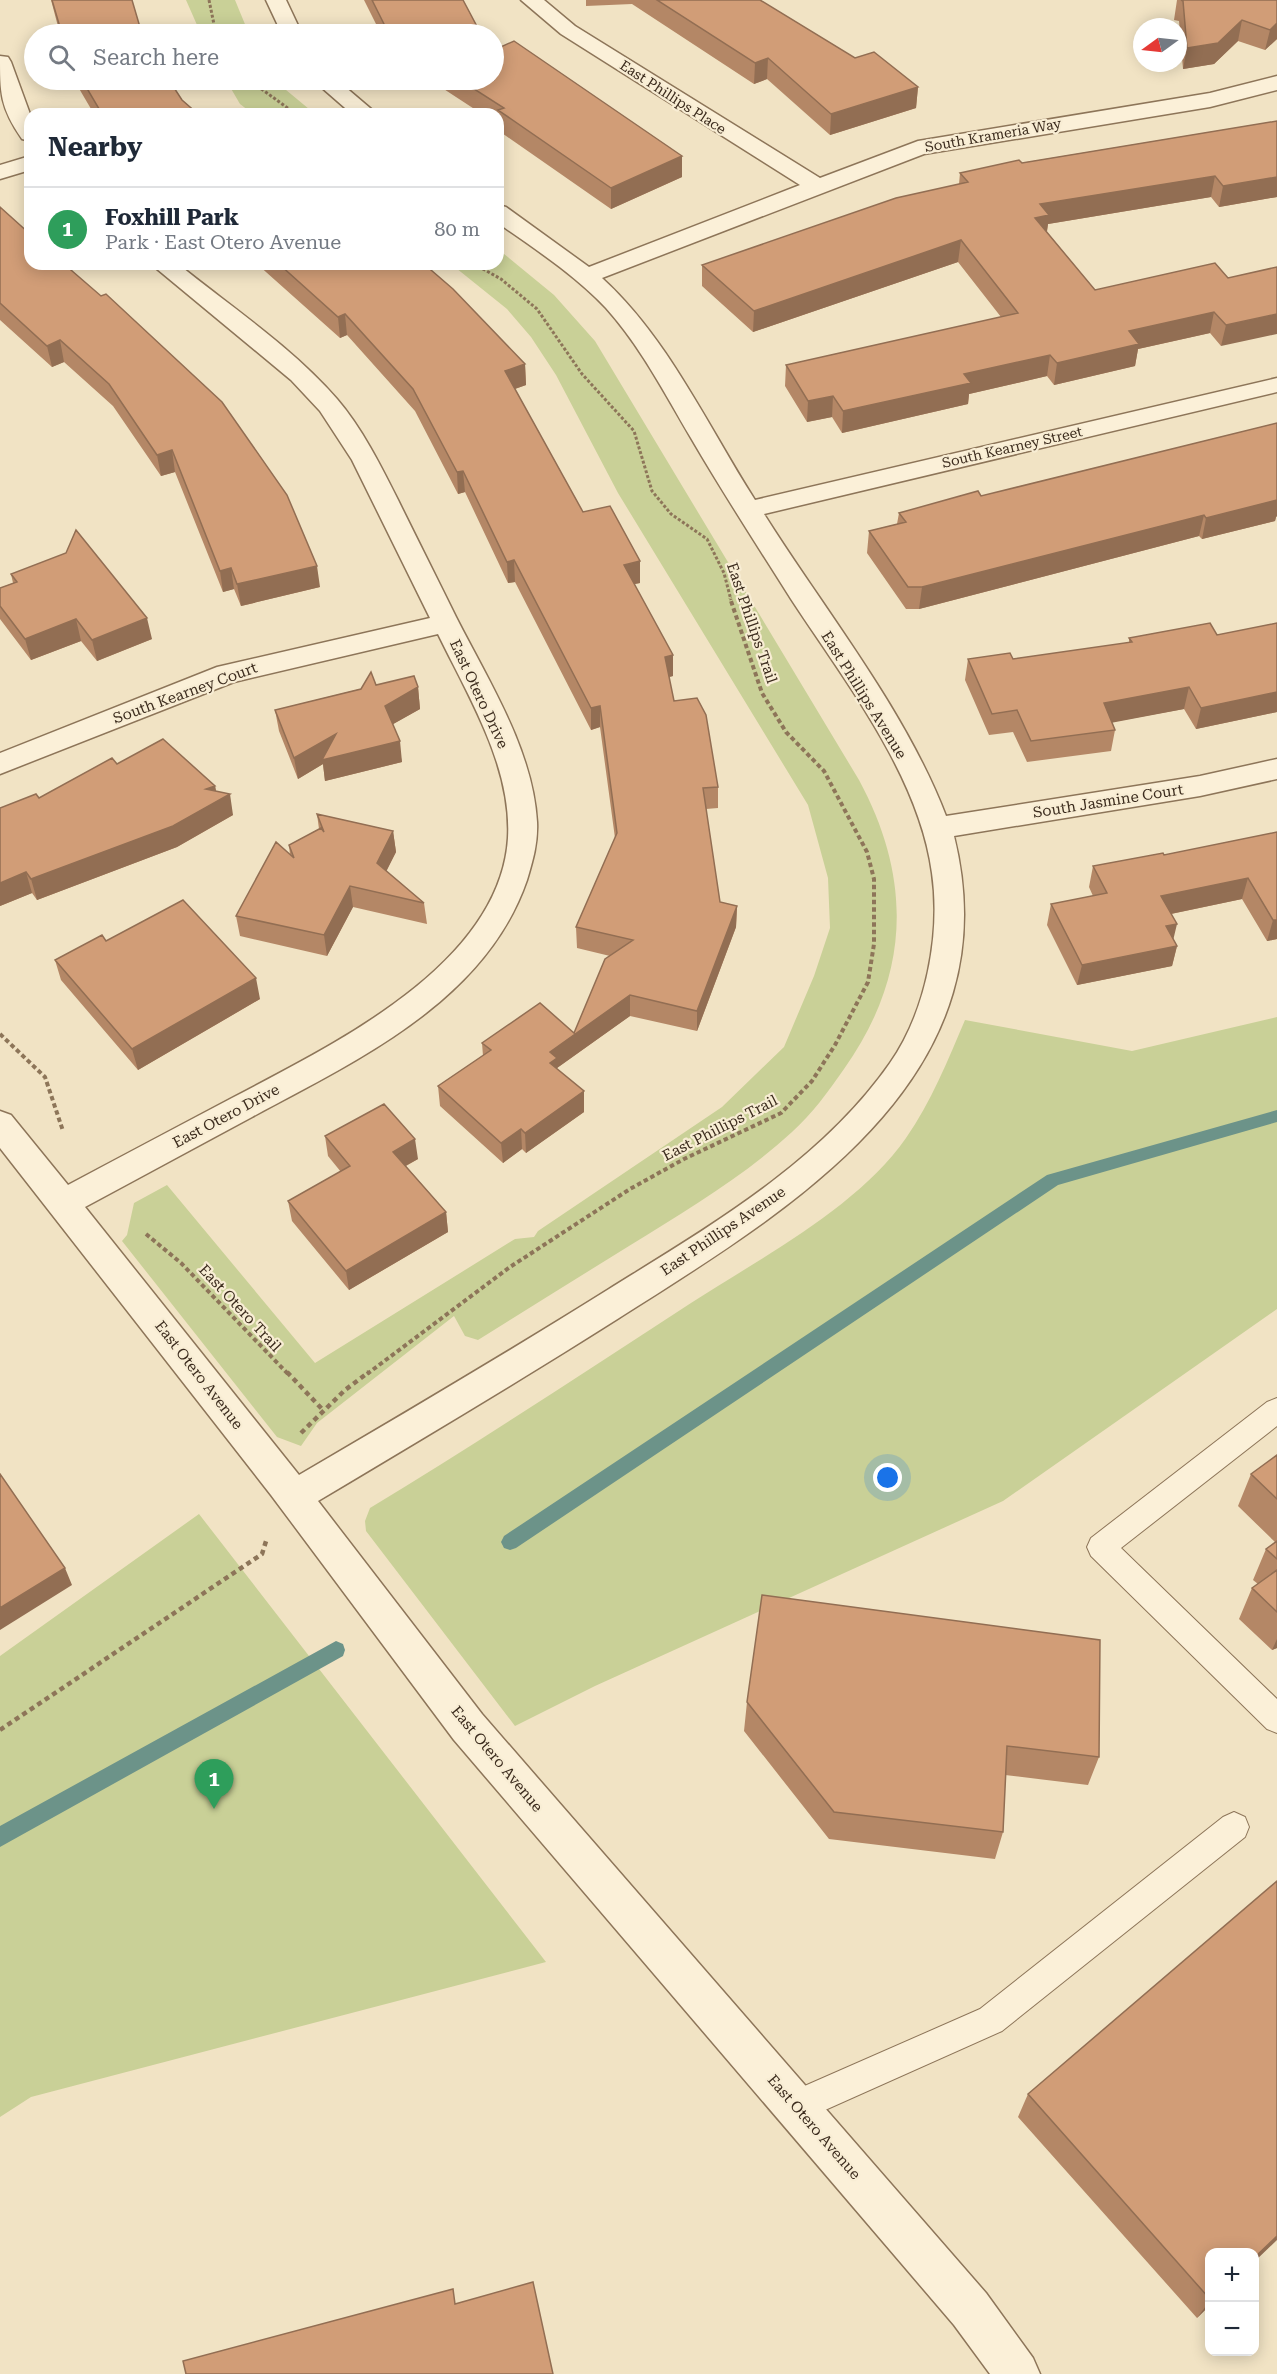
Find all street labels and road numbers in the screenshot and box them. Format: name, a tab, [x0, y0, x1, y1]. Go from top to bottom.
street label: East Phillips Place	[617, 57, 729, 137]
street label: South Krameria Way	[923, 115, 1063, 155]
street label: South Kearney Street	[940, 423, 1084, 471]
street label: East Phillips Trail	[723, 560, 781, 686]
street label: East Phillips Avenue	[817, 628, 911, 762]
street label: East Otero Drive	[446, 637, 512, 751]
street label: South Kearney Court	[110, 658, 260, 727]
street label: South Jasmine Court	[1031, 780, 1185, 822]
street label: East Otero Drive	[170, 1080, 282, 1152]
street label: East Phillips Trail	[660, 1091, 781, 1165]
street label: East Phillips Avenue	[657, 1182, 789, 1280]
street label: East Otero Trail	[195, 1261, 285, 1356]
street label: East Otero Avenue	[151, 1317, 247, 1433]
street label: East Otero Avenue	[447, 1702, 547, 1816]
street label: East Otero Avenue	[764, 2071, 864, 2183]

